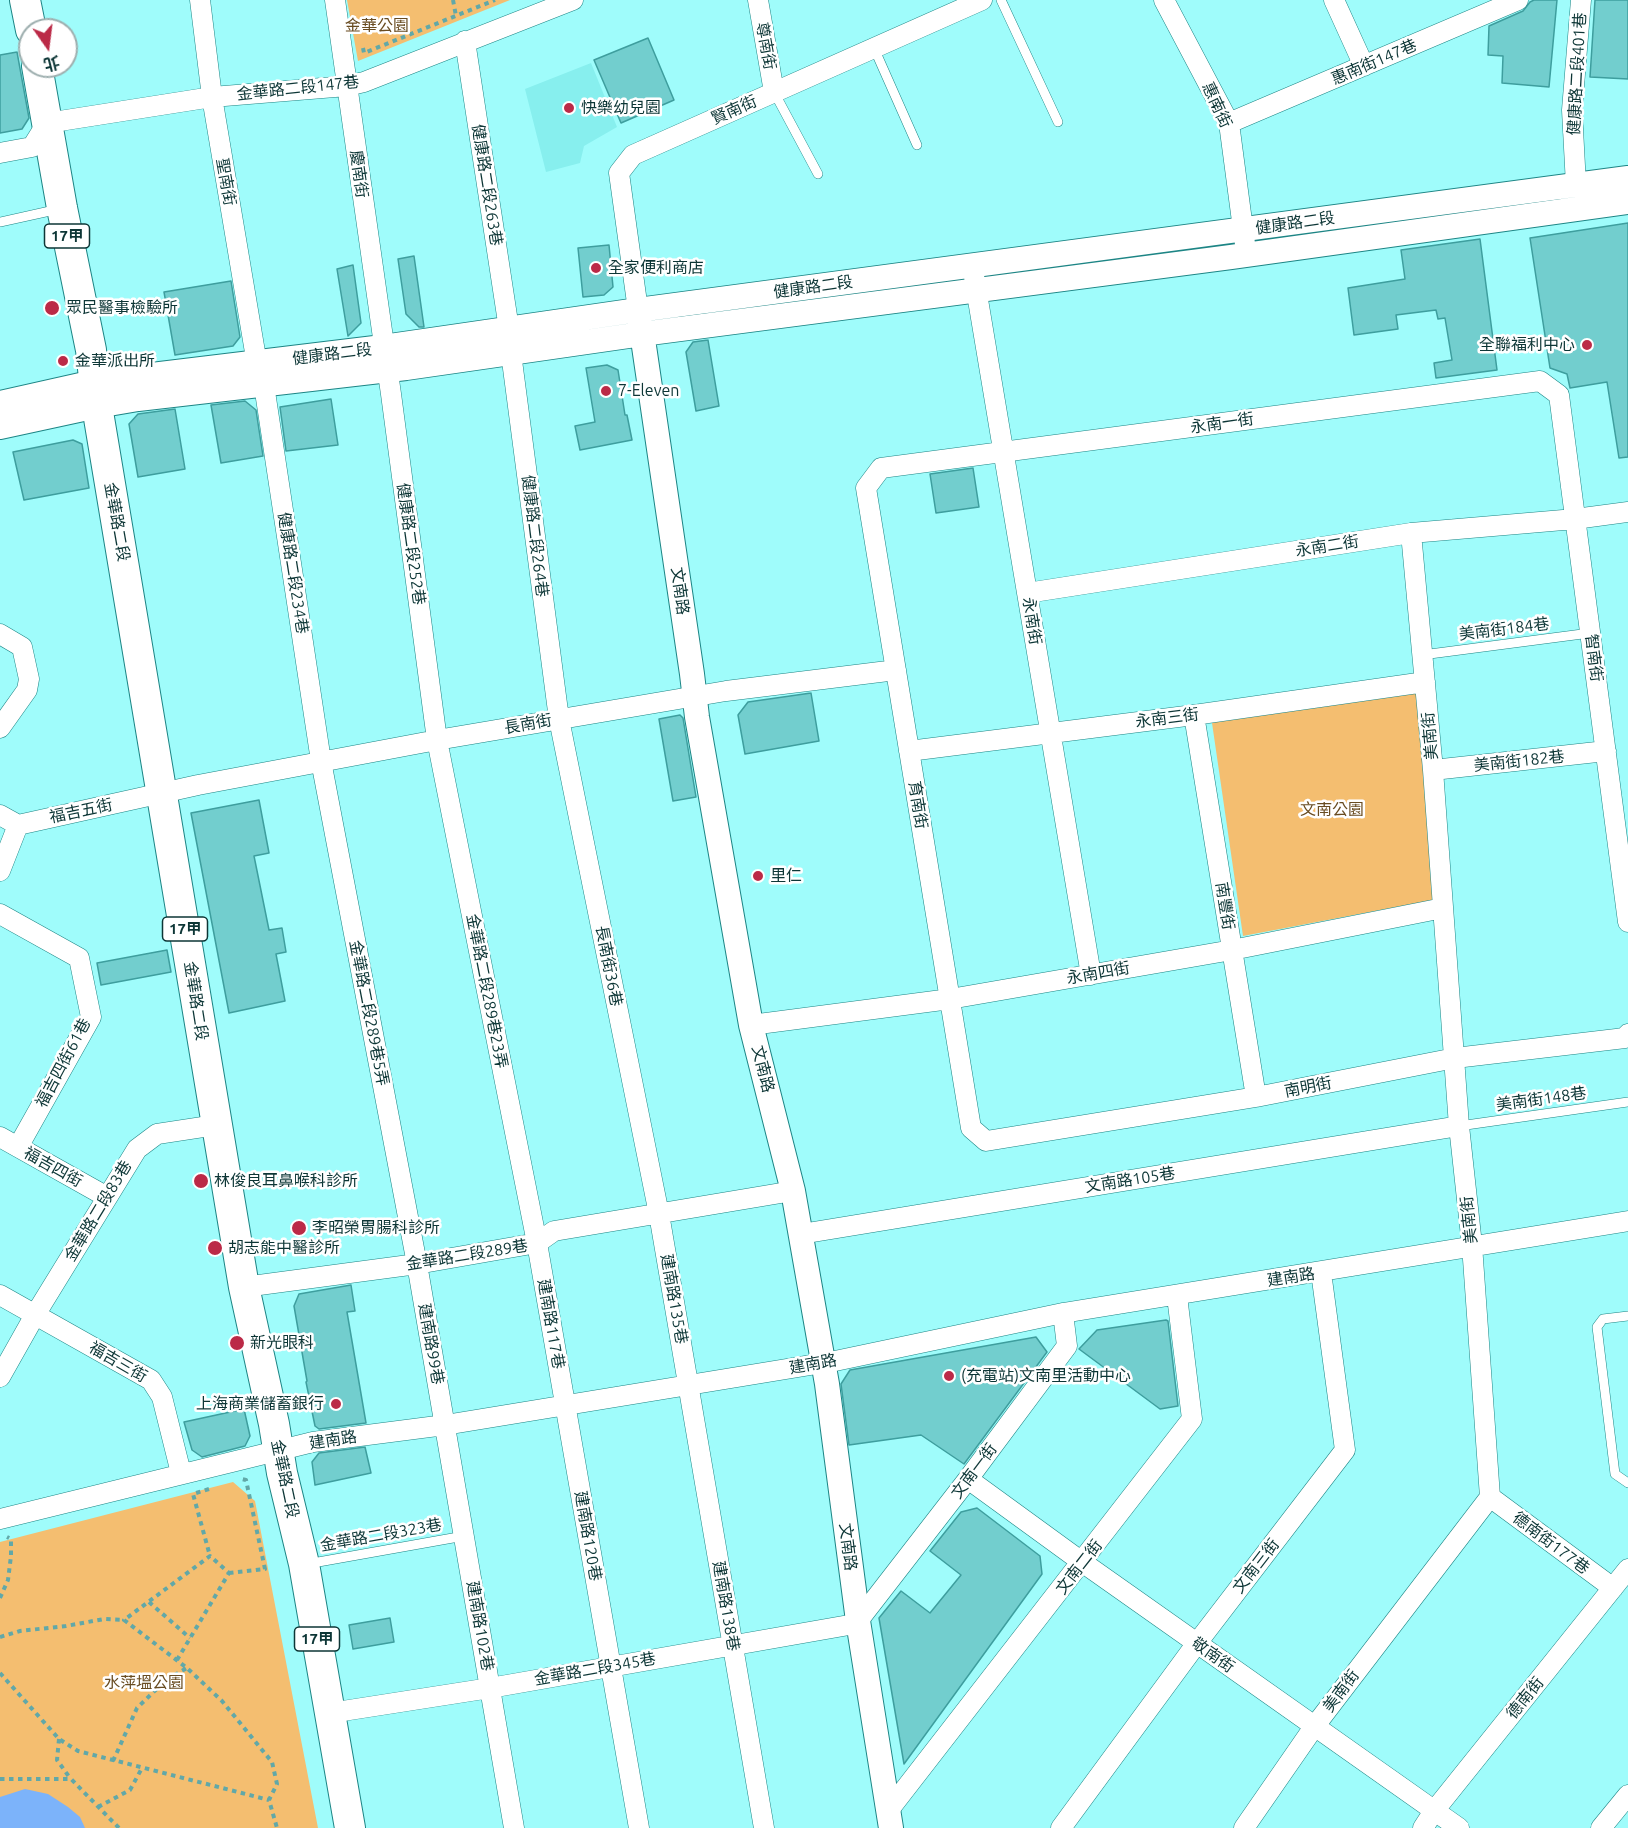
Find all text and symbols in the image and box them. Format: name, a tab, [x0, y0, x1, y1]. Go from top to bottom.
street label: 健康路二段401巷	[1564, 12, 1590, 136]
park label: 金華公園	[345, 16, 409, 36]
north arrow	[18, 18, 78, 78]
street label: 尊南街	[752, 21, 780, 71]
street label: 惠南街147巷	[1328, 35, 1420, 89]
text: 北	[42, 53, 62, 74]
street label: 金華路二段147巷	[236, 72, 360, 104]
street label: 惠南街	[1198, 79, 1236, 131]
street label: 賢南街	[708, 91, 760, 129]
place label: 快樂幼兒園	[581, 98, 661, 118]
marker: 快樂幼兒園	[562, 101, 576, 115]
street label: 健康路二段263巷	[468, 123, 506, 247]
street label: 慶南街	[346, 149, 372, 199]
street label: 聖南街	[212, 157, 240, 207]
street label: 健康路二段	[1254, 208, 1336, 238]
road number: 17甲	[44, 224, 90, 248]
place label: 全家便利商店	[608, 258, 704, 278]
marker: 全家便利商店	[589, 261, 603, 275]
street label: 健康路二段	[772, 272, 854, 302]
place label: 眾民醫事檢驗所	[66, 298, 178, 318]
marker: 眾民醫事檢驗所	[43, 299, 61, 317]
place label: 全聯福利中心	[1479, 335, 1575, 355]
marker: 全聯福利中心	[1580, 338, 1594, 352]
street label: 健康路二段	[291, 340, 373, 368]
place label: 金華派出所	[75, 351, 155, 371]
marker: 金華派出所	[56, 354, 70, 368]
place label: 7-Eleven	[618, 381, 679, 401]
marker: 7-Eleven	[599, 384, 613, 398]
street label: 永南一街	[1189, 409, 1255, 437]
street label: 健康路二段264巷	[518, 474, 552, 598]
street label: 金華路二段	[101, 481, 133, 563]
street label: 健康路二段252巷	[393, 482, 429, 606]
street label: 健康路二段234巷	[274, 511, 312, 635]
street label: 永南二街	[1294, 532, 1360, 560]
street label: 文南路	[667, 566, 693, 616]
street label: 永南街	[1019, 596, 1045, 646]
street label: 美南街184巷	[1458, 614, 1550, 644]
street label: 智南街	[1582, 633, 1606, 683]
street label: 永南三街	[1134, 705, 1200, 731]
street label: 長南街	[503, 710, 553, 738]
street label: 美南街	[1418, 711, 1442, 761]
street label: 美南街182巷	[1473, 747, 1565, 775]
street label: 育南街	[905, 780, 931, 830]
street label: 福吉五街	[48, 795, 114, 827]
park label: 文南公園	[1300, 800, 1364, 820]
place label: 里仁	[770, 866, 802, 886]
marker: 里仁	[751, 869, 765, 883]
street label: 南豐街	[1212, 881, 1238, 931]
street label: 金華路二段289巷23弄	[463, 912, 511, 1070]
road number: 17甲	[162, 917, 207, 941]
street label: 長南街36巷	[592, 924, 626, 1008]
street label: 金華路二段289巷5弄	[345, 938, 393, 1088]
street label: 永南四街	[1065, 958, 1131, 988]
street label: 金華路二段	[180, 960, 212, 1042]
street label: 福吉四街61巷	[32, 1015, 94, 1111]
street label: 文南路	[748, 1043, 778, 1095]
street label: 南明街	[1283, 1073, 1333, 1101]
street label: 美南街148巷	[1495, 1083, 1587, 1115]
street label: 福吉四街	[20, 1143, 86, 1191]
street label: 金華路二段83巷	[60, 1157, 136, 1265]
street label: 文南路105巷	[1084, 1163, 1176, 1197]
place label: 林俊良耳鼻喉科診所	[214, 1171, 358, 1191]
marker: 林俊良耳鼻喉科診所	[192, 1172, 210, 1190]
street label: 美南街	[1457, 1195, 1481, 1245]
place label: 李昭榮胃腸科診所	[312, 1218, 440, 1238]
marker: 李昭榮胃腸科診所	[290, 1219, 308, 1237]
street label: 金華路二段289巷	[405, 1236, 529, 1274]
place label: 胡志能中醫診所	[228, 1238, 340, 1258]
marker: 胡志能中醫診所	[206, 1239, 224, 1257]
street label: 建南路135巷	[657, 1252, 691, 1346]
street label: 建南路	[1266, 1264, 1316, 1290]
street label: 建南路117巷	[534, 1277, 568, 1371]
street label: 建南路99巷	[414, 1302, 448, 1386]
place label: 新光眼科	[250, 1333, 314, 1353]
marker: 新光眼科	[228, 1334, 246, 1352]
street label: 福吉三街	[85, 1338, 151, 1386]
street label: 建南路	[788, 1350, 838, 1378]
place label: (充電站)文南里活動中心	[961, 1366, 1131, 1386]
marker: (充電站)文南里活動中心	[942, 1369, 956, 1383]
place label: 上海商業儲蓄銀行	[196, 1394, 324, 1414]
marker: 上海商業儲蓄銀行	[329, 1397, 343, 1411]
street label: 建南路	[308, 1427, 358, 1453]
street label: 金華路二段	[267, 1438, 303, 1520]
street label: 文南一街	[947, 1440, 1001, 1502]
street label: 建南路120巷	[571, 1489, 605, 1583]
street label: 德南街177巷	[1509, 1508, 1593, 1578]
street label: 金華路二段323巷	[319, 1515, 443, 1555]
street label: 文南路	[836, 1522, 860, 1572]
street label: 文南三街	[1229, 1535, 1283, 1597]
street label: 文南二街	[1052, 1536, 1106, 1598]
street label: 建南路138巷	[709, 1559, 743, 1653]
street label: 建南路102巷	[463, 1579, 497, 1673]
road number: 17甲	[294, 1627, 340, 1651]
street label: 敬南街	[1188, 1633, 1238, 1677]
street label: 金華路二段345巷	[533, 1649, 657, 1689]
street label: 美南街	[1319, 1666, 1363, 1716]
park label: 水萍塭公園	[104, 1673, 184, 1693]
street label: 德南街	[1502, 1673, 1548, 1723]

